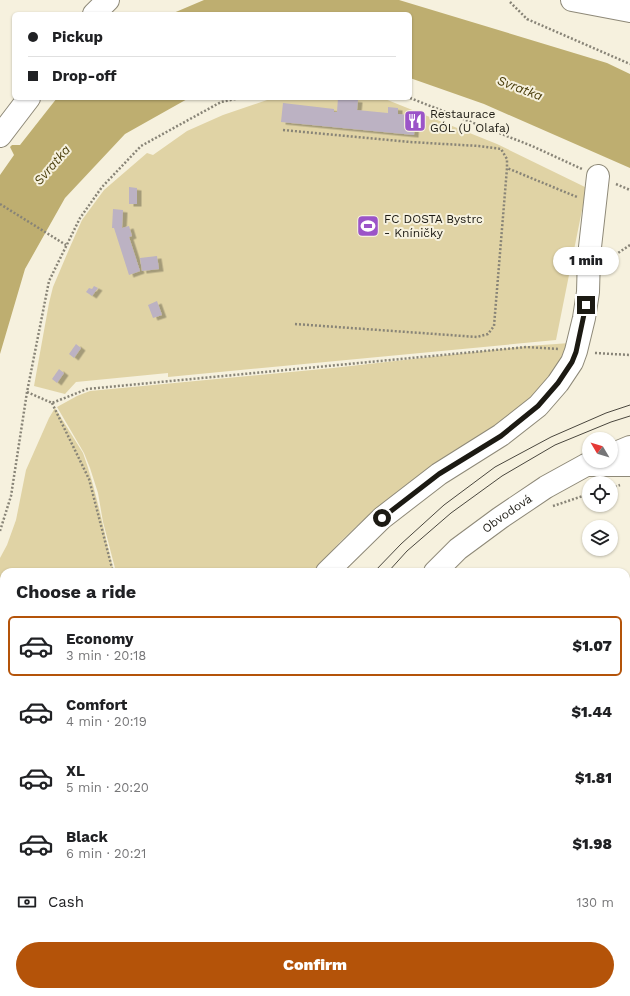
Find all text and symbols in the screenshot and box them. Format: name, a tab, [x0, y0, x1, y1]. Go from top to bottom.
text: Pickup	[52, 28, 103, 46]
text: Drop-off	[52, 67, 117, 85]
water label: Svratka	[495, 72, 545, 104]
place label: Restaurace GÓL (U Olafa)	[430, 107, 510, 135]
restaurant icon: Restaurace GÓL (U Olafa)	[402, 108, 428, 134]
water label: Svratka	[31, 142, 73, 188]
place label: FC DOSTA Bystrc - Kníničky	[384, 212, 483, 240]
sports icon: FC DOSTA Bystrc - Kníničky	[355, 213, 381, 239]
callout: 1 min	[553, 247, 619, 275]
text: 1 min	[569, 253, 603, 268]
route end	[577, 296, 595, 314]
north arrow	[582, 432, 618, 468]
map controls	[582, 432, 618, 556]
button: locate	[582, 476, 618, 512]
street label: Obvodová	[479, 491, 535, 536]
route start	[373, 509, 391, 527]
button: layers	[582, 520, 618, 556]
text: Choose a ride	[16, 581, 136, 602]
icon: car	[18, 628, 54, 664]
text: Economy	[66, 630, 133, 648]
text: $1.07	[572, 637, 612, 655]
text: 3 min · 20:18	[66, 648, 146, 663]
icon: car	[18, 694, 54, 730]
text: Comfort	[66, 696, 127, 714]
text: $1.44	[571, 703, 612, 721]
text: 4 min · 20:19	[66, 714, 147, 729]
icon: car	[18, 760, 54, 796]
text: XL	[66, 762, 85, 780]
text: $1.81	[575, 769, 612, 787]
text: 5 min · 20:20	[66, 780, 149, 795]
icon: car	[18, 826, 54, 862]
text: Black	[66, 828, 108, 846]
text: $1.98	[572, 835, 612, 853]
text: 6 min · 20:21	[66, 846, 146, 861]
icon: cash	[16, 891, 38, 913]
text: Cash	[48, 893, 84, 911]
text: 130 m	[576, 895, 614, 910]
button: Confirm	[16, 942, 614, 988]

